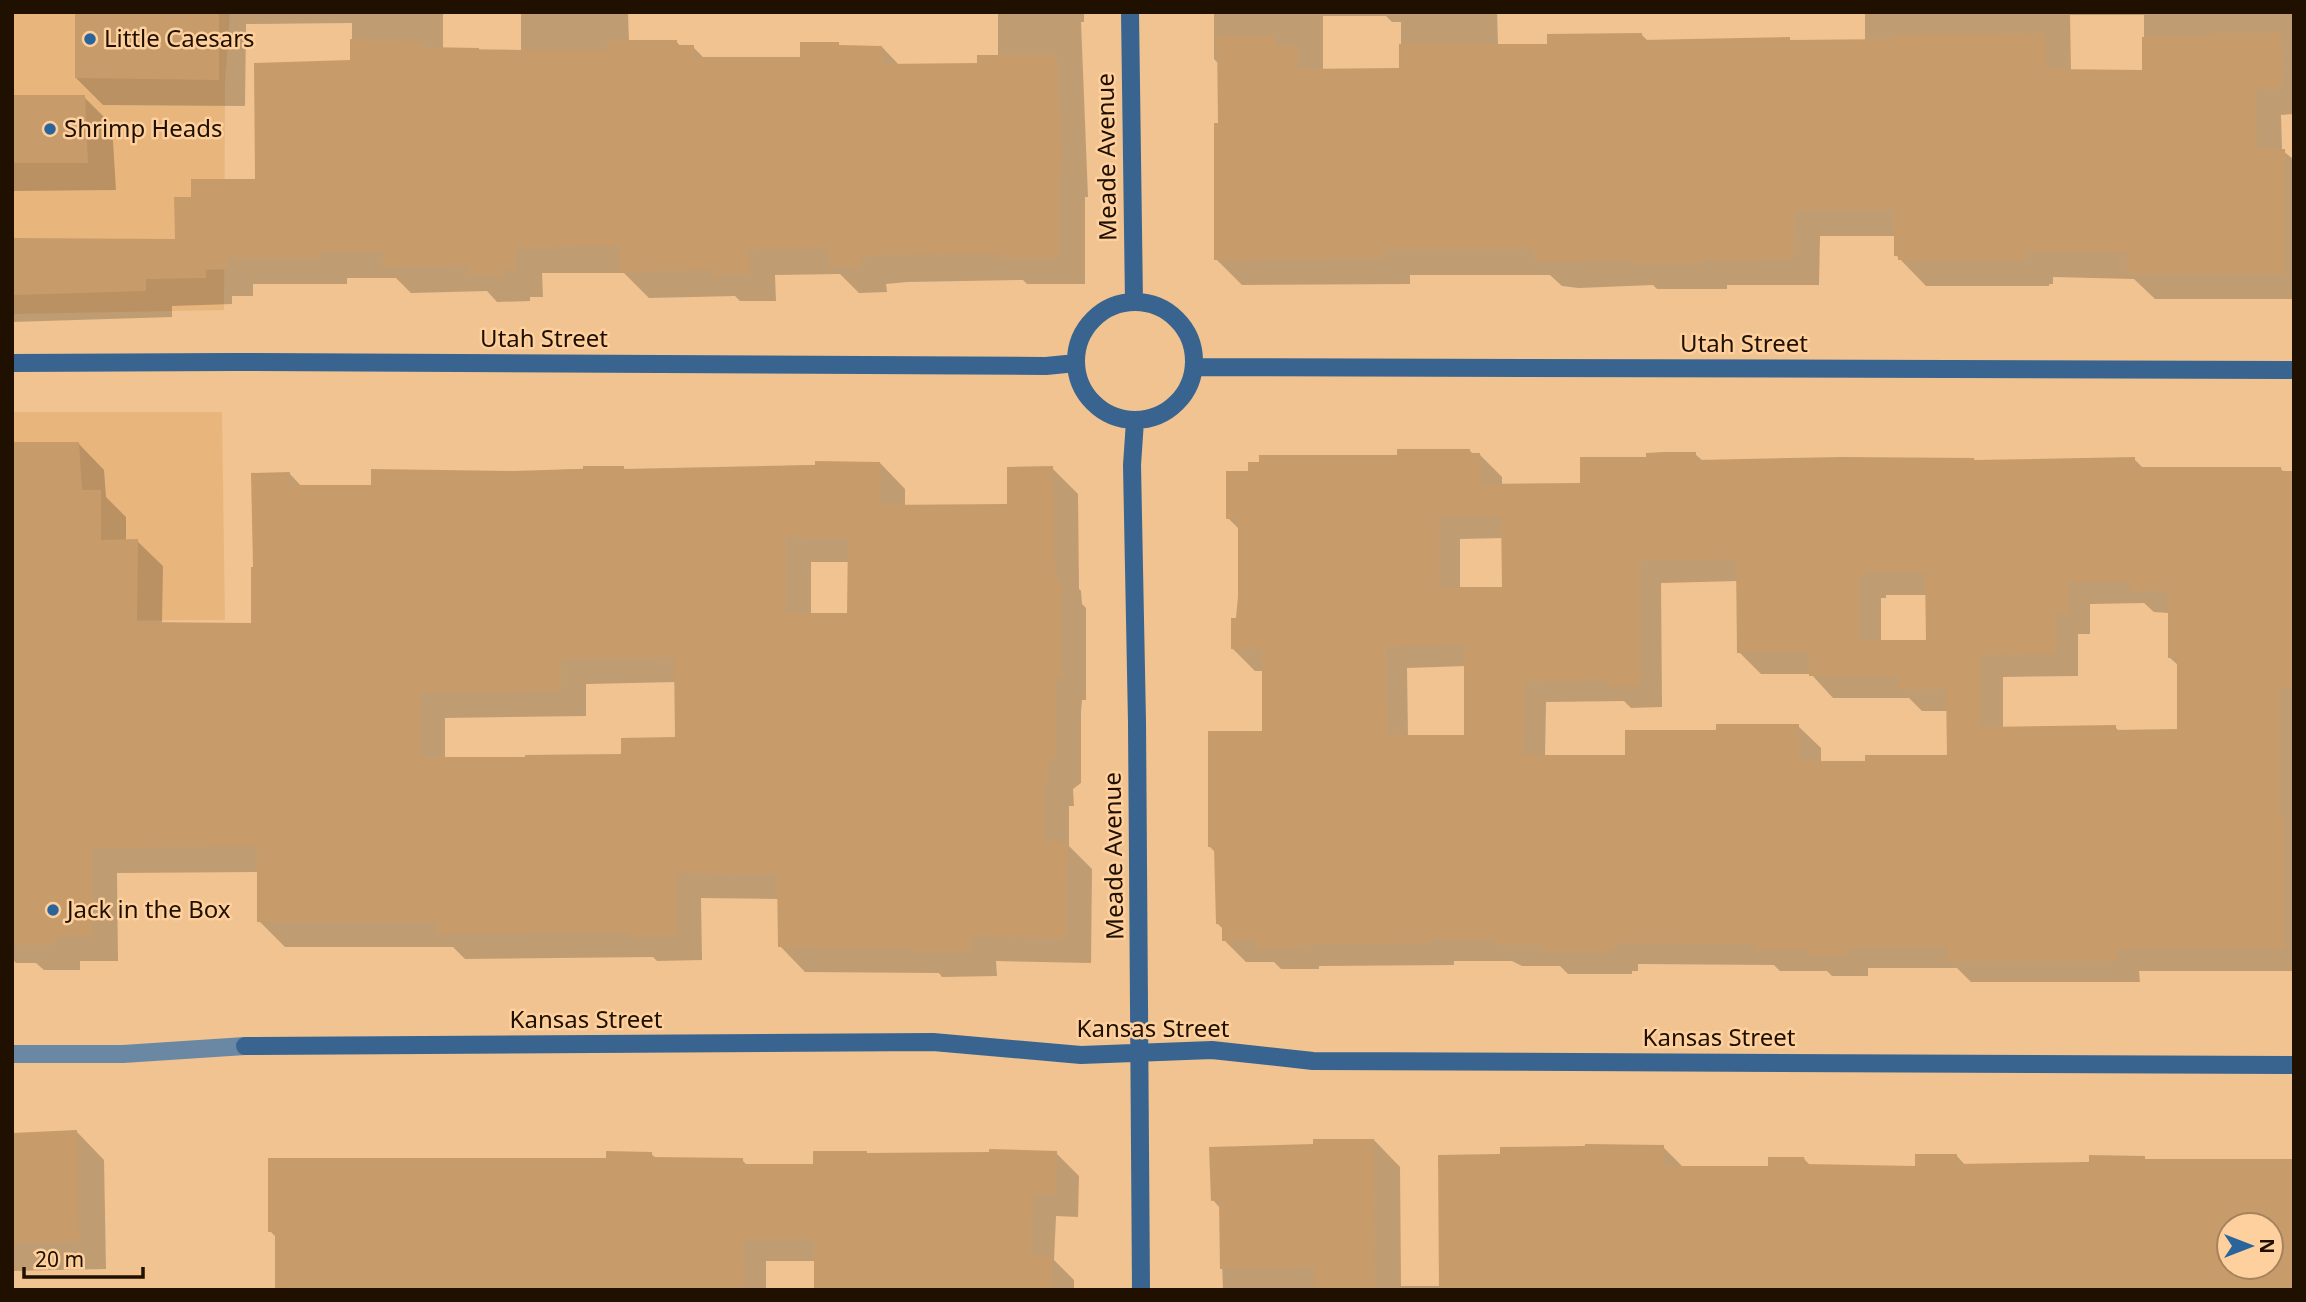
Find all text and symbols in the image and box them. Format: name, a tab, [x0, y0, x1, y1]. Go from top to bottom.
place label: Little Caesars	[104, 21, 255, 54]
marker: Little Caesars	[82, 31, 98, 47]
street label: Meade Avenue	[1088, 73, 1123, 241]
place label: Shrimp Heads	[64, 111, 223, 144]
marker: Shrimp Heads	[42, 121, 58, 137]
street label: Utah Street	[480, 321, 608, 354]
street label: Utah Street	[1680, 326, 1808, 359]
street label: Meade Avenue	[1095, 772, 1130, 940]
place label: Jack in the Box	[65, 892, 231, 925]
marker: Jack in the Box	[45, 902, 61, 918]
street label: Kansas Street	[510, 1002, 663, 1035]
street label: Kansas Street	[1077, 1011, 1230, 1044]
street label: Kansas Street	[1643, 1020, 1796, 1053]
north arrow	[2215, 1211, 2285, 1281]
scale bar	[24, 1236, 144, 1280]
text: N	[2254, 1238, 2280, 1254]
text: 20 m	[35, 1245, 84, 1273]

